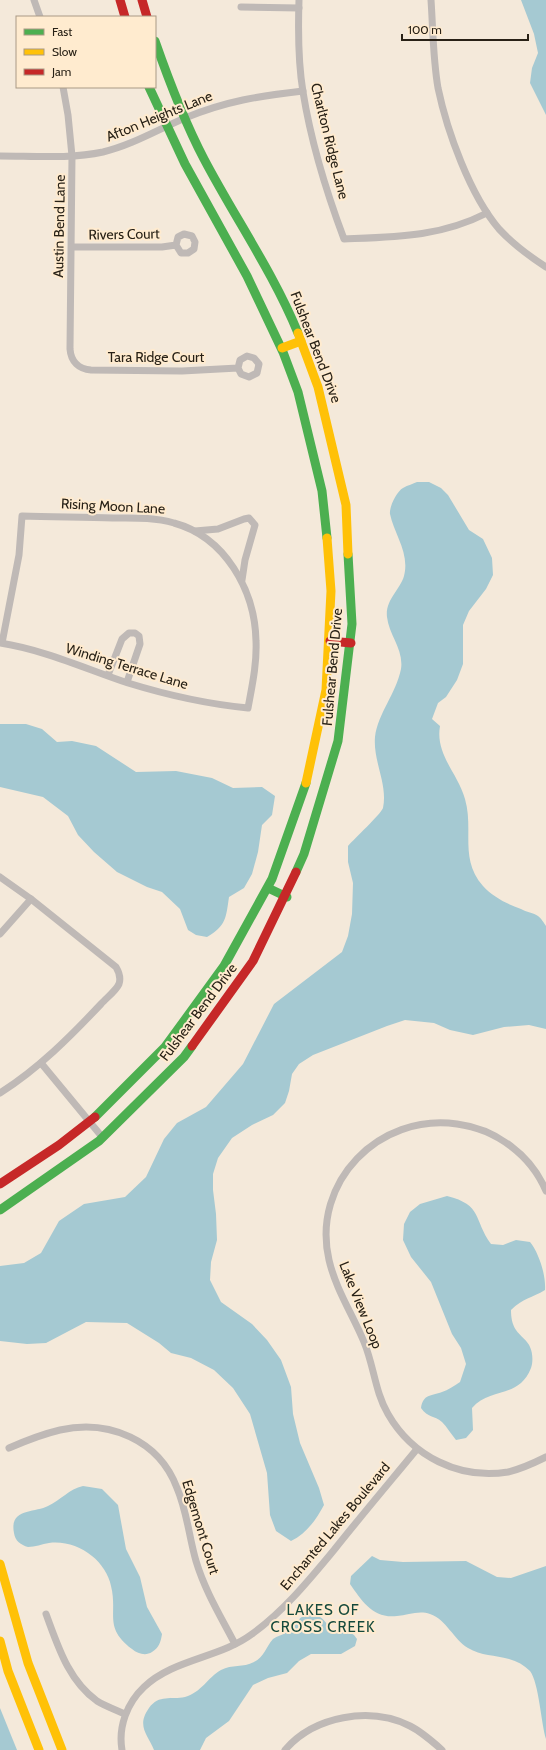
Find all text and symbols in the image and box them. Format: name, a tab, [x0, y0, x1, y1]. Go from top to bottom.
legend	[16, 16, 156, 88]
scale bar	[402, 16, 528, 42]
text: 100 m	[408, 22, 442, 37]
text: Fast	[52, 24, 72, 39]
text: Slow	[52, 44, 77, 59]
text: Jam	[51, 64, 71, 79]
street label: Charlton Ridge Lane	[307, 81, 353, 201]
street label: Afton Heights Lane	[103, 86, 215, 146]
street label: Austin Bend Lane	[49, 174, 69, 278]
street label: Rivers Court	[88, 224, 160, 244]
street label: Fulshear Bend Drive	[286, 289, 346, 405]
street label: Tara Ridge Court	[108, 348, 205, 366]
street label: Rising Moon Lane	[60, 494, 166, 518]
street label: Fulshear Bend Drive	[318, 607, 346, 727]
street label: Winding Terrace Lane	[64, 639, 190, 693]
street label: Fulshear Bend Drive	[155, 959, 241, 1065]
street label: Lake View Loop	[335, 1259, 387, 1352]
street label: Enchanted Lakes Boulevard	[276, 1458, 394, 1594]
street label: Edgemont Court	[178, 1478, 224, 1577]
district label: LAKES OF CROSS CREEK	[270, 1601, 376, 1636]

